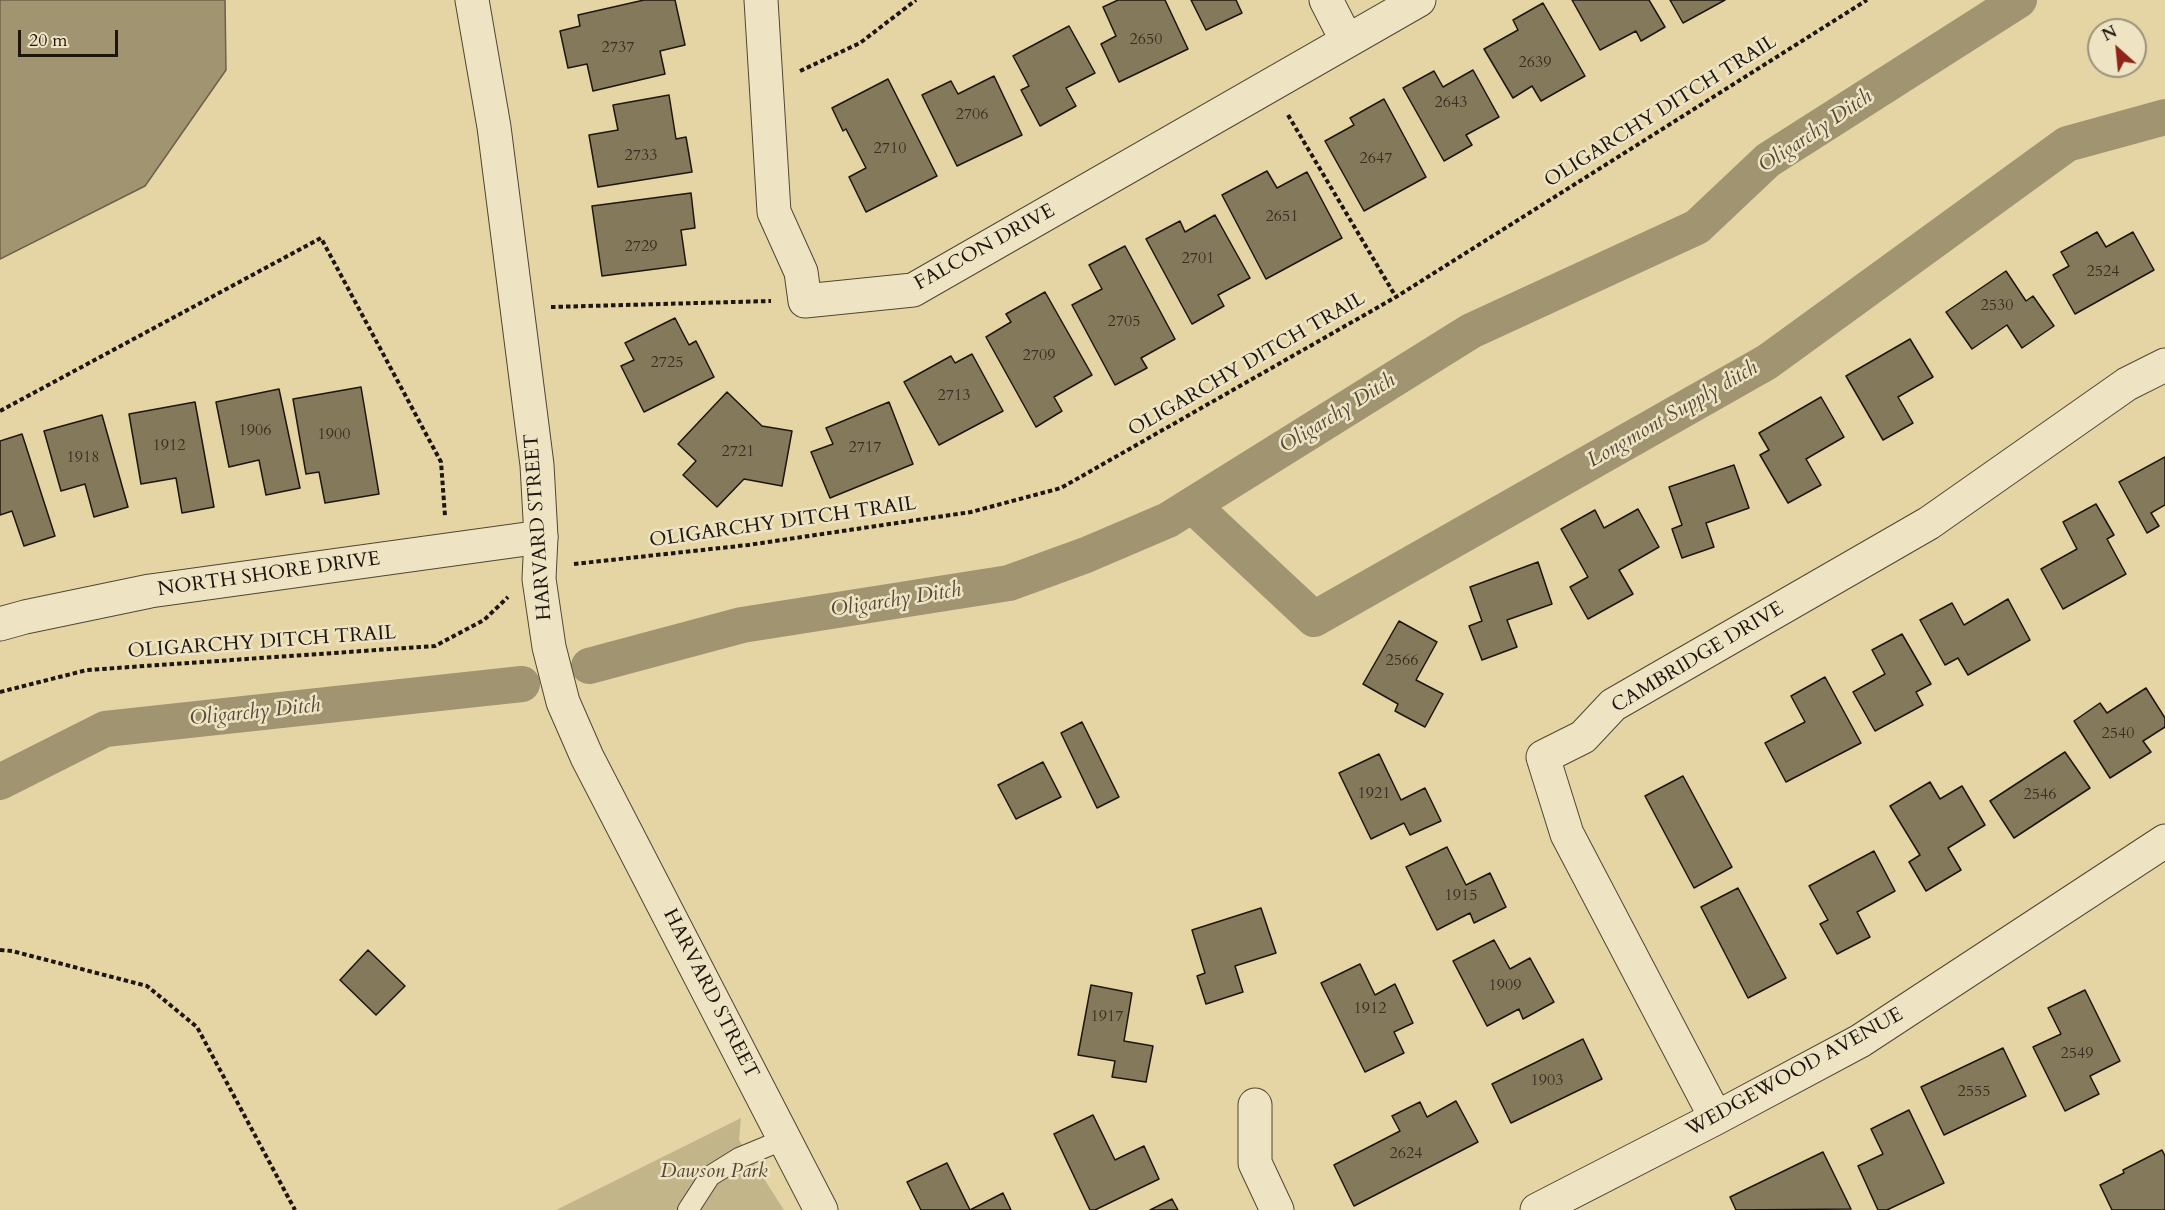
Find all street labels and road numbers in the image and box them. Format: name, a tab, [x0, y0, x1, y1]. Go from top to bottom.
street label: OLIGARCHY DITCH TRAIL	[1540, 30, 1782, 194]
street label: FALCON DRIVE	[911, 200, 1059, 296]
street label: OLIGARCHY DITCH TRAIL	[1124, 287, 1370, 443]
street label: HARVARD STREET	[521, 433, 557, 621]
street label: OLIGARCHY DITCH TRAIL	[648, 492, 918, 554]
street label: NORTH SHORE DRIVE	[156, 547, 382, 603]
street label: CAMBRIDGE DRIVE	[1608, 597, 1788, 719]
street label: OLIGARCHY DITCH TRAIL	[127, 622, 397, 664]
street label: HARVARD STREET	[657, 905, 763, 1083]
street label: WEDGEWOOD AVENUE	[1682, 1003, 1908, 1143]

